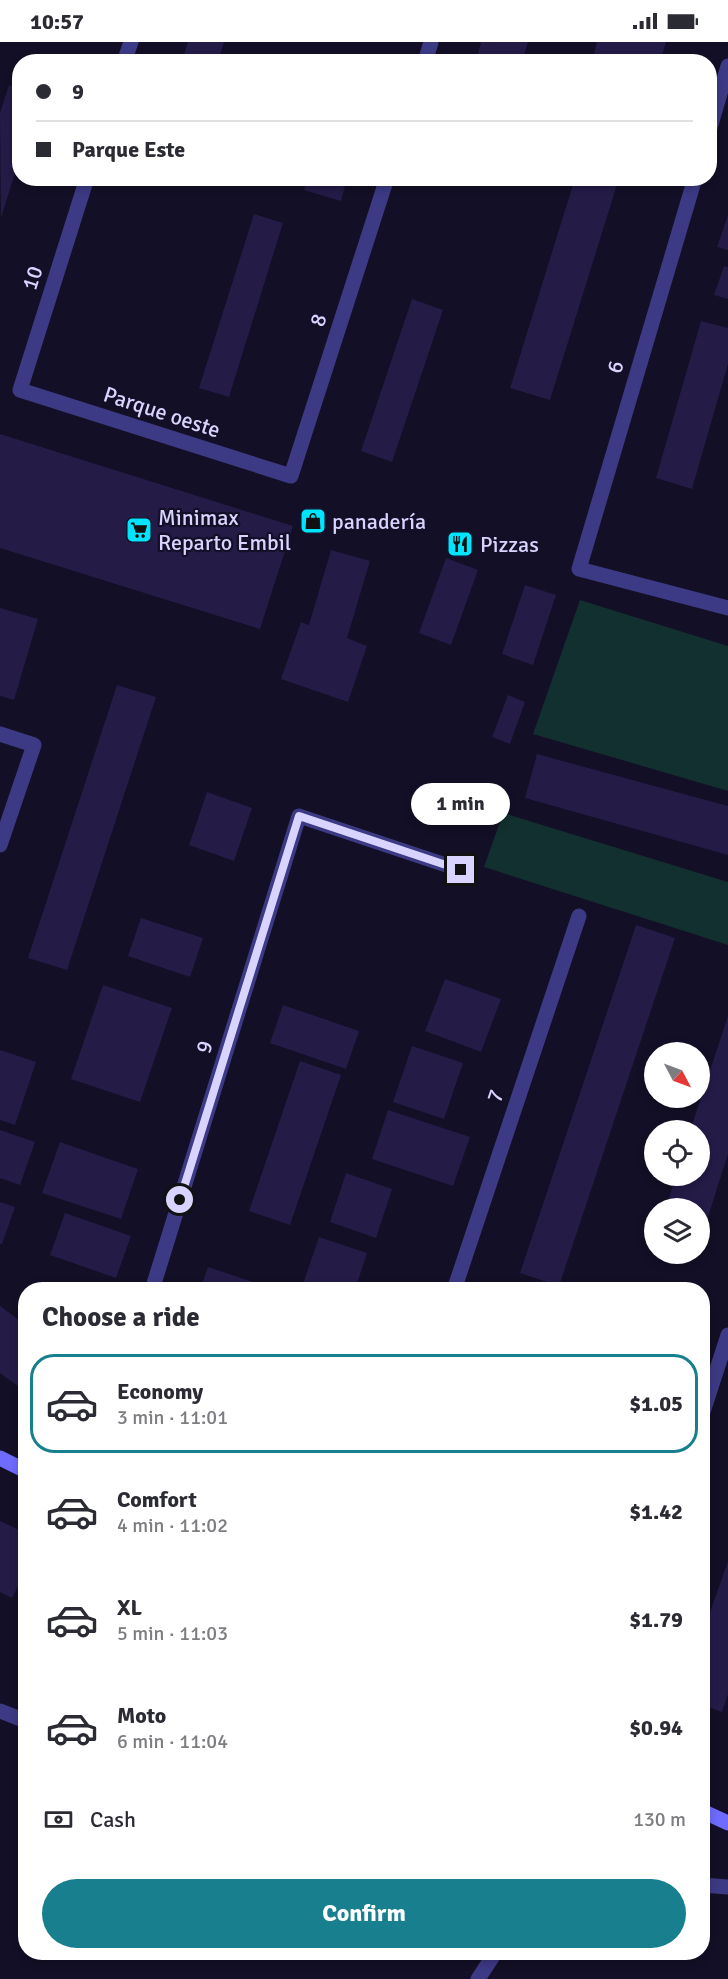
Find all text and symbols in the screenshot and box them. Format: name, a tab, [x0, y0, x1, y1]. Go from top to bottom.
text: 10:57	[30, 8, 84, 35]
text: 9	[72, 78, 84, 105]
text: Parque Este	[72, 136, 185, 163]
street label: 10	[15, 263, 49, 293]
street label: 8	[303, 310, 333, 330]
street label: 6	[600, 357, 630, 377]
street label: Parque oeste	[100, 380, 224, 444]
place label: Minimax Reparto Embil	[158, 504, 291, 556]
shop icon: panadería	[298, 506, 328, 536]
place label: panadería	[332, 508, 426, 535]
supermarket icon: Minimax Reparto Embil	[124, 515, 154, 545]
restaurant icon: Pizzas	[445, 529, 475, 559]
place label: Pizzas	[480, 531, 539, 558]
callout: 1 min	[412, 783, 510, 825]
text: 1 min	[436, 791, 485, 816]
route end	[447, 856, 474, 883]
street label: 9	[189, 1037, 219, 1057]
north arrow	[644, 1042, 710, 1108]
map controls	[644, 1042, 710, 1264]
street label: 7	[480, 1086, 510, 1106]
button: locate	[644, 1120, 710, 1186]
route start	[166, 1186, 193, 1213]
button: layers	[644, 1198, 710, 1264]
text: Choose a ride	[42, 1301, 200, 1334]
icon: car	[45, 1377, 99, 1431]
text: Economy	[117, 1378, 203, 1405]
text: $1.05	[629, 1390, 683, 1417]
text: 3 min · 11:01	[117, 1405, 228, 1430]
icon: car	[45, 1485, 99, 1539]
text: Comfort	[117, 1486, 197, 1513]
text: $1.42	[629, 1498, 683, 1525]
text: 4 min · 11:02	[117, 1513, 228, 1538]
icon: car	[45, 1593, 99, 1647]
text: XL	[117, 1594, 142, 1621]
text: $1.79	[629, 1606, 683, 1633]
text: 5 min · 11:03	[117, 1621, 228, 1646]
icon: car	[45, 1701, 99, 1755]
text: Moto	[117, 1702, 166, 1729]
text: $0.94	[629, 1714, 683, 1741]
text: 6 min · 11:04	[117, 1729, 228, 1754]
icon: cash	[42, 1803, 75, 1836]
text: Cash	[90, 1806, 136, 1833]
text: 130 m	[633, 1807, 686, 1832]
button: Confirm	[42, 1879, 686, 1948]

